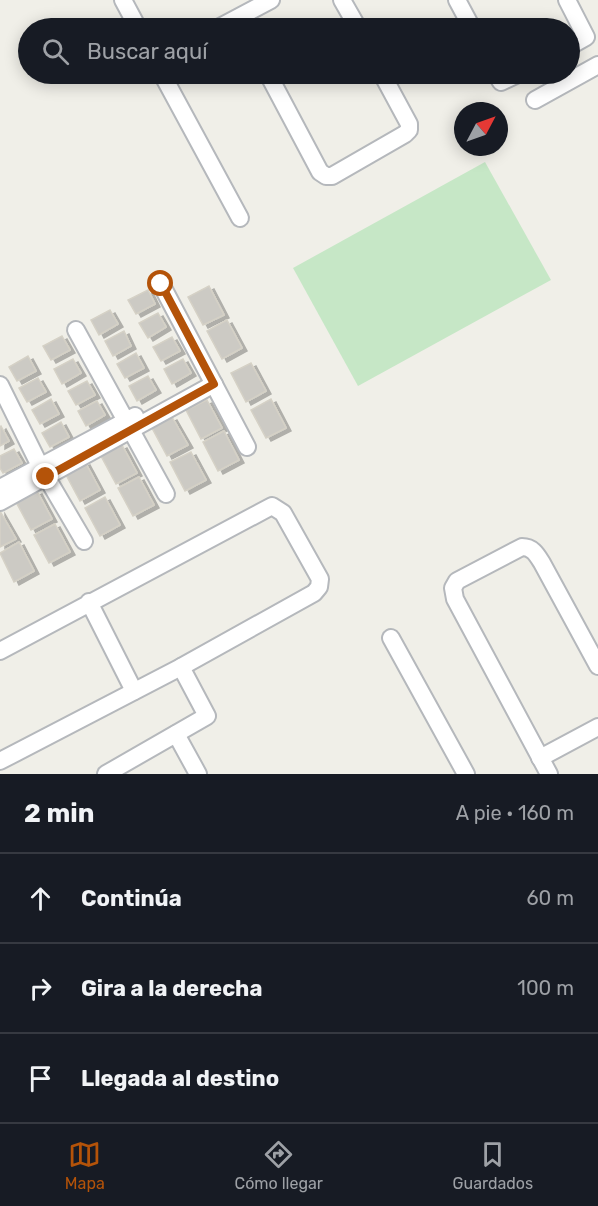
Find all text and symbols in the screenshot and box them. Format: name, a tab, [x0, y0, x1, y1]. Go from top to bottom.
search box	[18, 18, 580, 84]
icon: search	[39, 35, 72, 68]
text: Buscar aquí	[87, 38, 208, 65]
north arrow	[454, 102, 508, 156]
route start	[147, 270, 173, 296]
route end	[32, 463, 58, 489]
text: 2 min	[24, 798, 94, 829]
text: A pie · 160 m	[456, 801, 574, 825]
icon: ahead	[24, 882, 57, 915]
text: Continúa	[81, 885, 182, 912]
text: 60 m	[527, 886, 574, 910]
icon: right	[24, 972, 57, 1005]
text: Gira a la derecha	[81, 975, 262, 1002]
text: 100 m	[517, 976, 574, 1000]
icon: arrive	[24, 1062, 57, 1095]
text: Llegada al destino	[81, 1065, 279, 1092]
tab: Mapa	[65, 1138, 105, 1193]
tab: Cómo llegar	[235, 1138, 323, 1193]
tab: Guardados	[453, 1138, 533, 1193]

